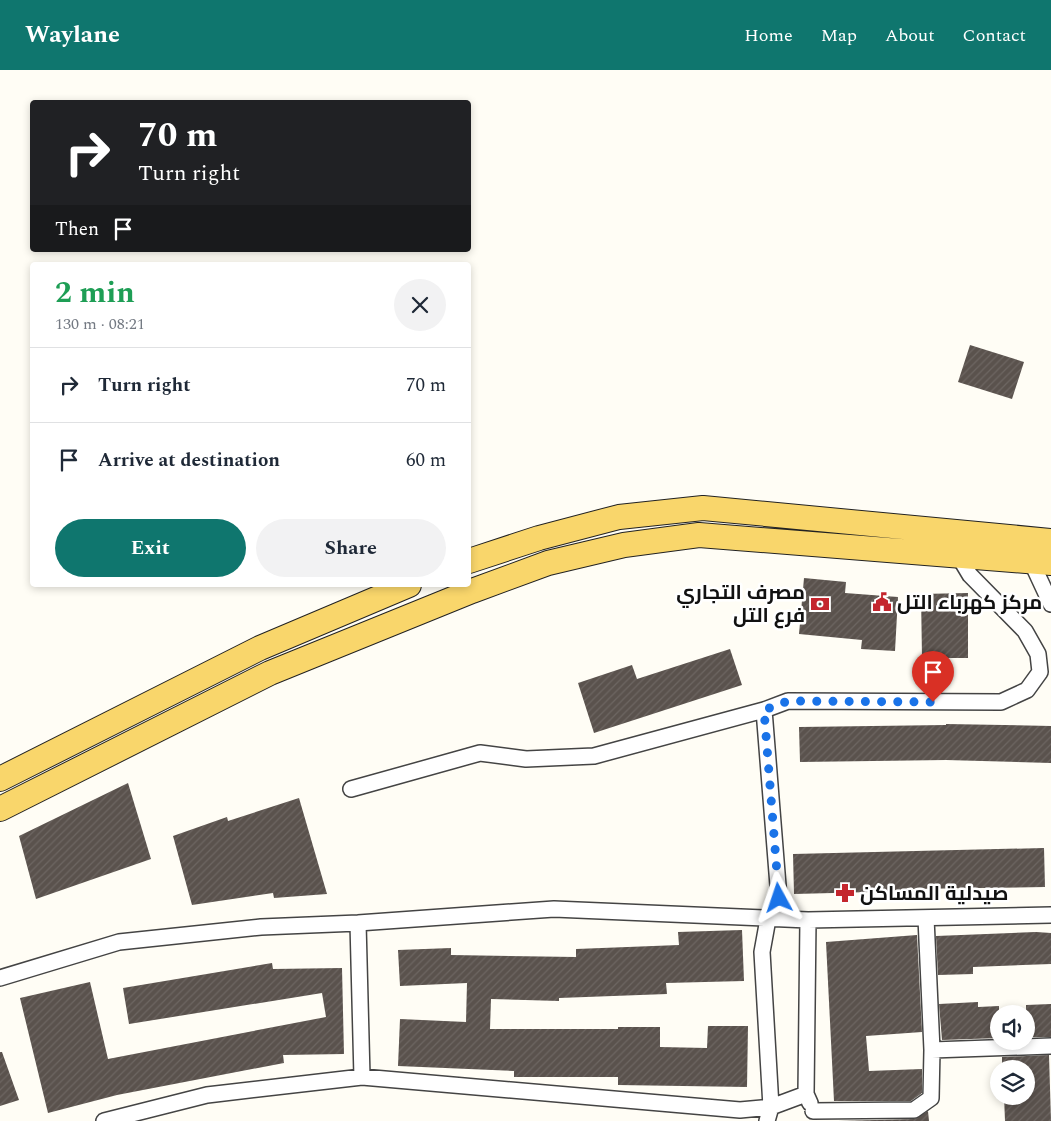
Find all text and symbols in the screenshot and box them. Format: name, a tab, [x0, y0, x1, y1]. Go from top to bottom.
text: Waylane	[25, 17, 120, 53]
text: Home	[744, 22, 793, 49]
text: Map	[821, 22, 857, 49]
text: About	[885, 22, 935, 49]
text: Contact	[963, 22, 1026, 49]
text: 70 m	[138, 109, 218, 162]
icon: right	[55, 120, 120, 185]
text: Turn right	[138, 157, 240, 190]
text: Then	[55, 215, 99, 244]
icon: arrive	[109, 215, 137, 243]
text: 2 min	[55, 270, 135, 316]
button: close	[394, 279, 446, 331]
text: 130 m · 08:21	[55, 312, 145, 336]
icon: right	[55, 371, 83, 399]
text: Turn right	[98, 371, 191, 400]
text: 70 m	[406, 371, 446, 400]
icon: arrive	[55, 446, 83, 474]
text: Arrive at destination	[98, 446, 280, 475]
text: 60 m	[406, 446, 446, 475]
button: Exit	[55, 519, 246, 577]
button: Share	[256, 519, 446, 577]
place label: مصرف التجاري فرع التل	[676, 578, 805, 631]
place label: مركز كهرباء التل	[897, 588, 1042, 618]
public building icon: مركز كهرباء التل	[871, 591, 893, 613]
bank icon: مصرف التجاري فرع التل	[809, 593, 831, 615]
pin	[912, 651, 954, 702]
icon: arrive	[919, 658, 947, 686]
position arrow	[752, 871, 804, 923]
place label: صيدلية المساكن	[860, 879, 1008, 909]
pharmacy icon: صيدلية المساكن	[834, 882, 856, 904]
map controls	[990, 1005, 1035, 1105]
button: sound	[990, 1005, 1035, 1050]
button: layers	[990, 1060, 1035, 1105]

